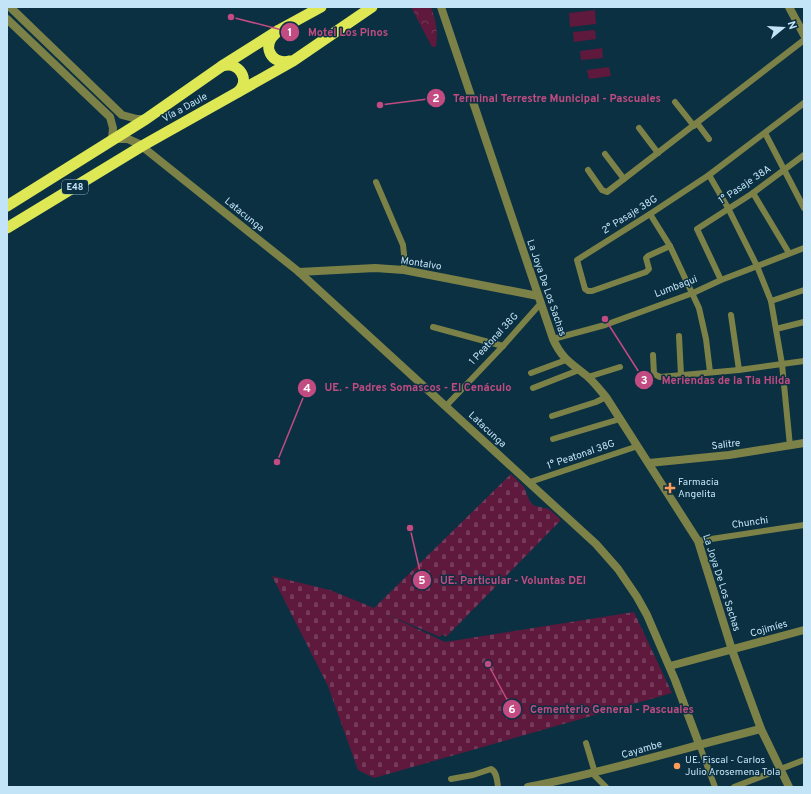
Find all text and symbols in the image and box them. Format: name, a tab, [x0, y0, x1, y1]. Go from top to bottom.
north arrow	[763, 8, 803, 48]
text: N	[784, 19, 799, 31]
callout: Motel Los Pinos	[280, 21, 396, 44]
text: 1	[288, 25, 292, 41]
text: Motel Los Pinos	[308, 26, 388, 40]
callout: Terminal Terrestre Municipal - Pascuales	[426, 86, 669, 109]
street label: Vía a Daule	[160, 90, 210, 126]
text: 2	[432, 91, 440, 107]
text: Terminal Terrestre Municipal - Pascuales	[453, 92, 661, 106]
street label: 1° Pasaje 38A	[716, 163, 774, 207]
road number: E48	[62, 180, 88, 194]
street label: 2° Pasaje 38G	[600, 193, 660, 237]
street label: Latacunga	[222, 195, 266, 235]
street label: La Joya De Los Sachas	[523, 238, 569, 338]
street label: Montalvo	[400, 254, 443, 274]
street label: Lumbaqui	[653, 273, 699, 301]
street label: 1 Peatonal 38G	[466, 310, 522, 368]
callout: Meriendas de la Tia Hilda	[634, 368, 799, 391]
text: 3	[640, 373, 648, 389]
text: Meriendas de la Tia Hilda	[662, 374, 790, 388]
callout: UE. - Padres Somascos - El Cenáculo	[297, 376, 520, 399]
text: 4	[303, 381, 311, 397]
text: UE. - Padres Somascos - El Cenáculo	[325, 381, 511, 395]
street label: Latacunga	[465, 409, 509, 451]
street label: 1° Peatonal 38G	[545, 437, 617, 473]
street label: Salitre	[711, 437, 741, 453]
place label: Farmacia Angelita	[678, 476, 719, 501]
marker: Farmacia Angelita	[665, 483, 675, 493]
street label: Chunchi	[731, 514, 769, 532]
street label: La Joya De Los Sachas	[699, 533, 743, 634]
callout: UE. Particular - Voluntas DEI	[412, 569, 594, 592]
text: 5	[418, 573, 426, 589]
text: UE. Particular - Voluntas DEI	[440, 574, 586, 588]
street label: Cojimíes	[749, 617, 789, 641]
callout: Cementerio General - Pascuales	[502, 698, 702, 721]
text: 6	[508, 702, 516, 718]
text: Cementerio General - Pascuales	[530, 703, 694, 717]
street label: Cayambe	[620, 738, 664, 762]
place label: UE. Fiscal - Carlos Julio Arosemena Tola	[685, 754, 780, 779]
marker: UE. Fiscal - Carlos Julio Arosemena Tola	[672, 761, 682, 771]

